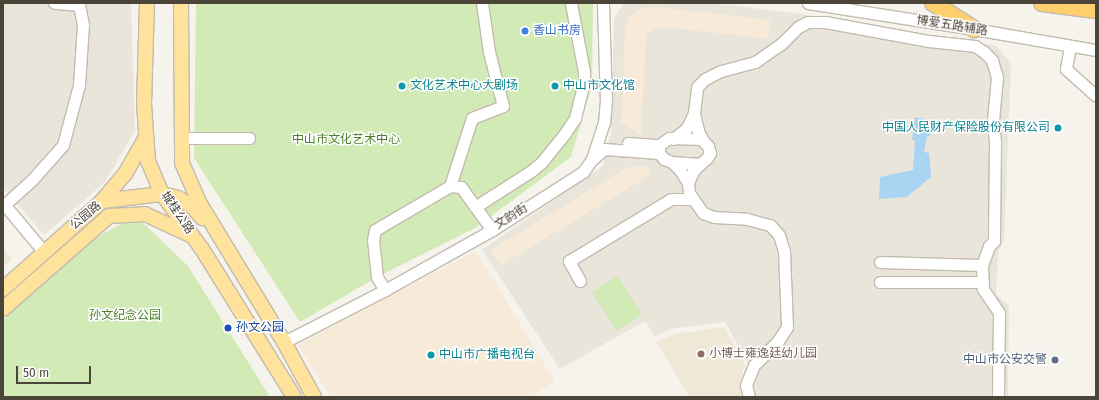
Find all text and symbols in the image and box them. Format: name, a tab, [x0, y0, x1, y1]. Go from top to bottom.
street label: 博爱五路辅路	[915, 13, 989, 39]
place label: 香山书房	[533, 24, 581, 38]
marker: 香山书房	[520, 26, 530, 36]
place label: 文化艺术中心大剧场	[410, 79, 518, 93]
place label: 中山市文化馆	[563, 79, 635, 93]
marker: 文化艺术中心大剧场	[397, 81, 407, 91]
marker: 中山市文化馆	[550, 81, 560, 91]
place label: 中国人民财产保险股份有限公司	[882, 121, 1050, 135]
marker: 中国人民财产保险股份有限公司	[1053, 123, 1063, 133]
park label: 中山市文化艺术中心	[292, 133, 400, 147]
street label: 城桂公路	[158, 189, 196, 237]
street label: 公园路	[68, 199, 104, 233]
street label: 文韵街	[492, 201, 530, 233]
park label: 孙文纪念公园	[89, 309, 161, 323]
place label: 孙文公园	[236, 321, 284, 335]
marker: 孙文公园	[223, 323, 233, 333]
place label: 小博士雍逸廷幼儿园	[709, 347, 817, 361]
place label: 中山市广播电视台	[439, 348, 535, 362]
marker: 小博士雍逸廷幼儿园	[696, 349, 706, 359]
marker: 中山市广播电视台	[426, 350, 436, 360]
place label: 中山市公安交警	[963, 353, 1047, 367]
marker: 中山市公安交警	[1050, 355, 1060, 365]
scale bar	[18, 358, 93, 384]
text: 50 m	[23, 366, 49, 380]

